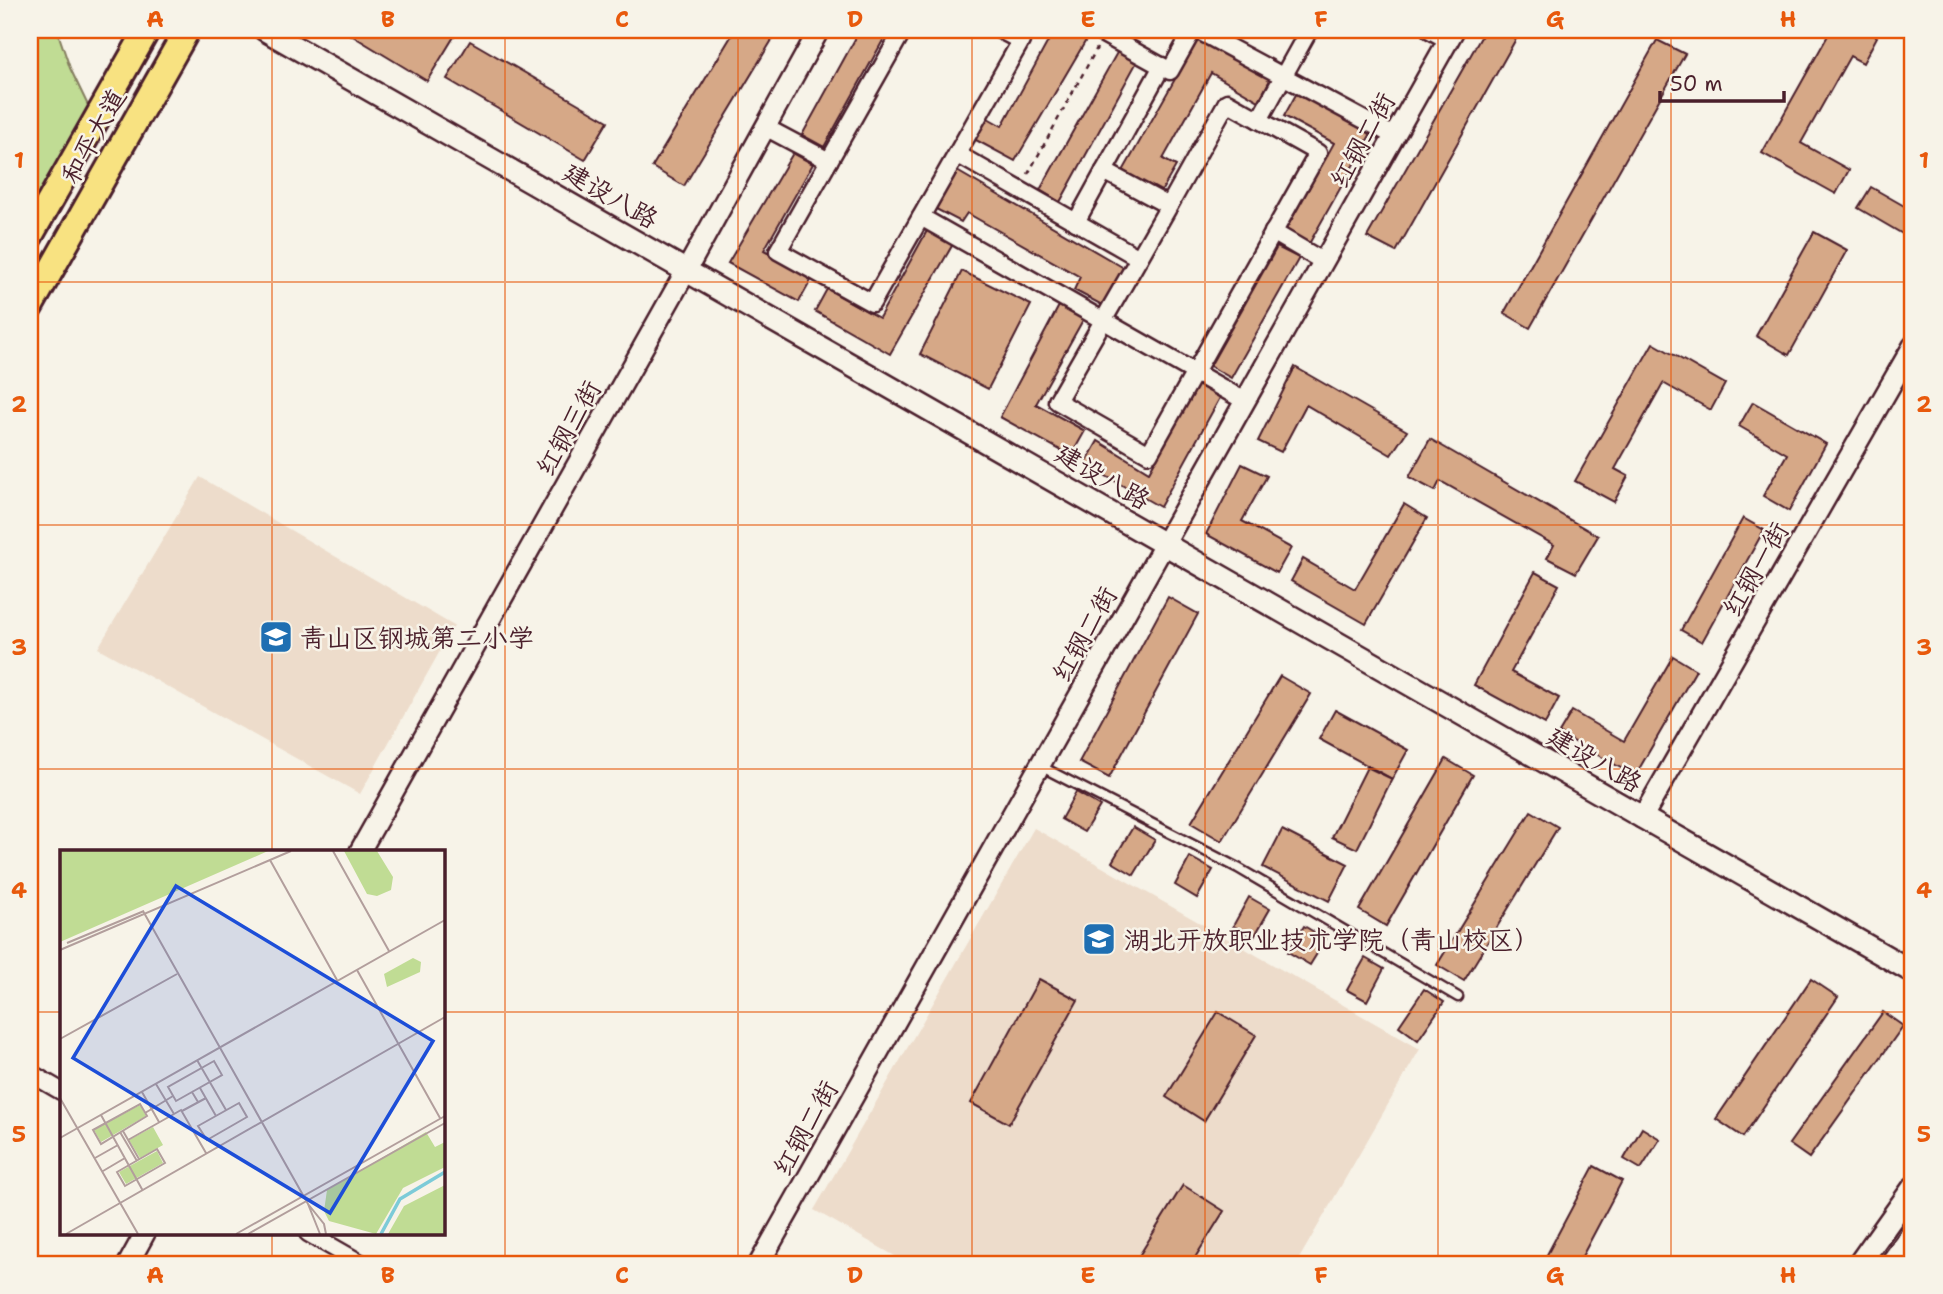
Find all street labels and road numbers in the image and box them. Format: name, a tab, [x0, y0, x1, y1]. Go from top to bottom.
street label: 和平大道	[52, 82, 134, 190]
street label: 红钢二街	[1321, 86, 1403, 194]
street label: 建设八路	[557, 154, 665, 236]
street label: 红钢三街	[527, 374, 609, 482]
street label: 建设八路	[1049, 435, 1157, 517]
street label: 红钢一街	[1714, 515, 1796, 623]
street label: 红钢二街	[1043, 580, 1125, 688]
street label: 建设八路	[1541, 718, 1649, 800]
street label: 红钢二街	[764, 1074, 846, 1182]

